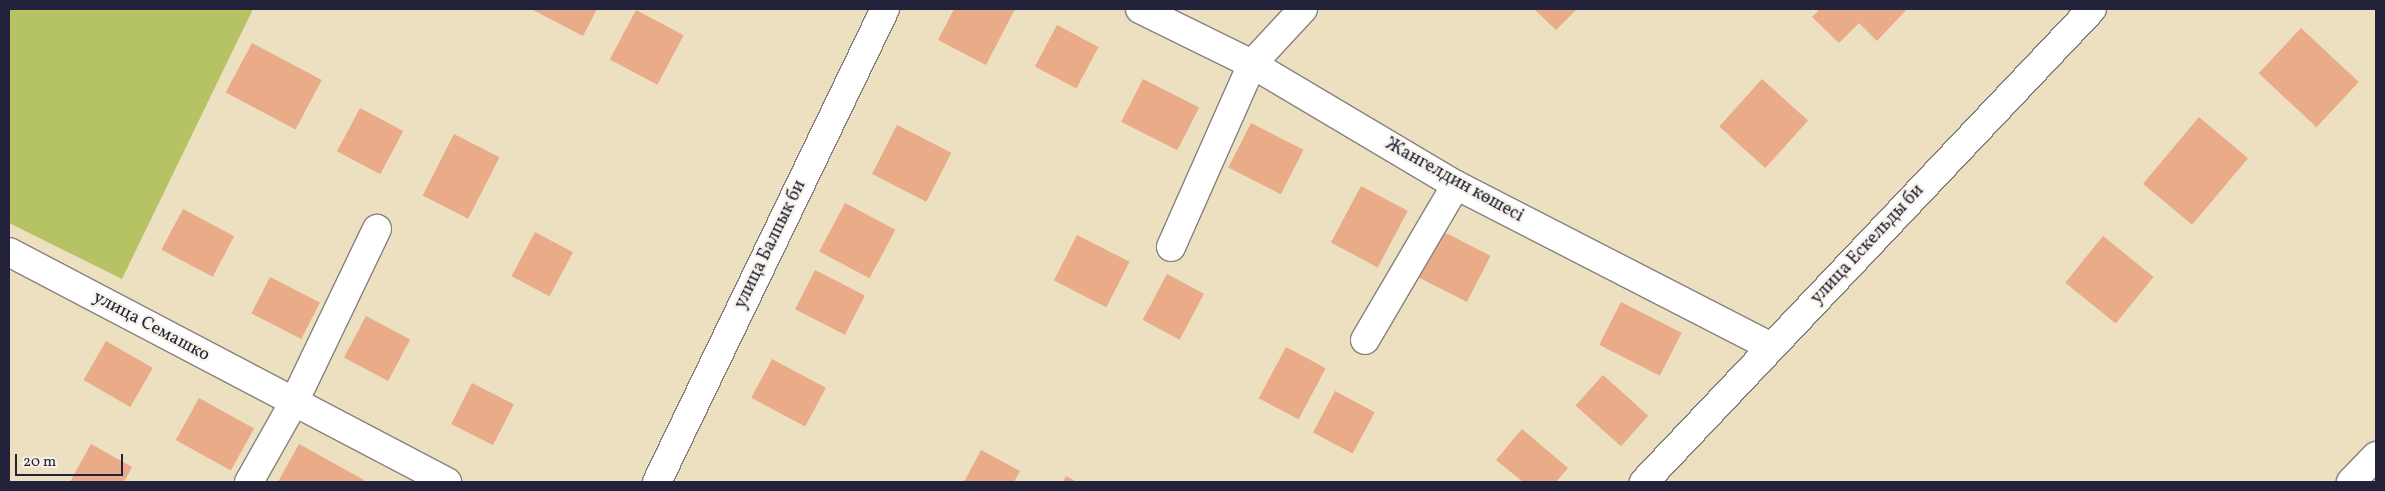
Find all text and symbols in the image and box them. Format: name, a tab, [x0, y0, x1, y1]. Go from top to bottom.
street label: Жангелдин көшесі	[1381, 134, 1527, 228]
street label: улица Балпык би	[731, 177, 811, 313]
street label: улица Ескельды би	[1807, 180, 1929, 310]
street label: улица Семашко	[89, 287, 213, 367]
scale bar	[18, 444, 125, 476]
text: 20 m	[23, 452, 56, 473]

